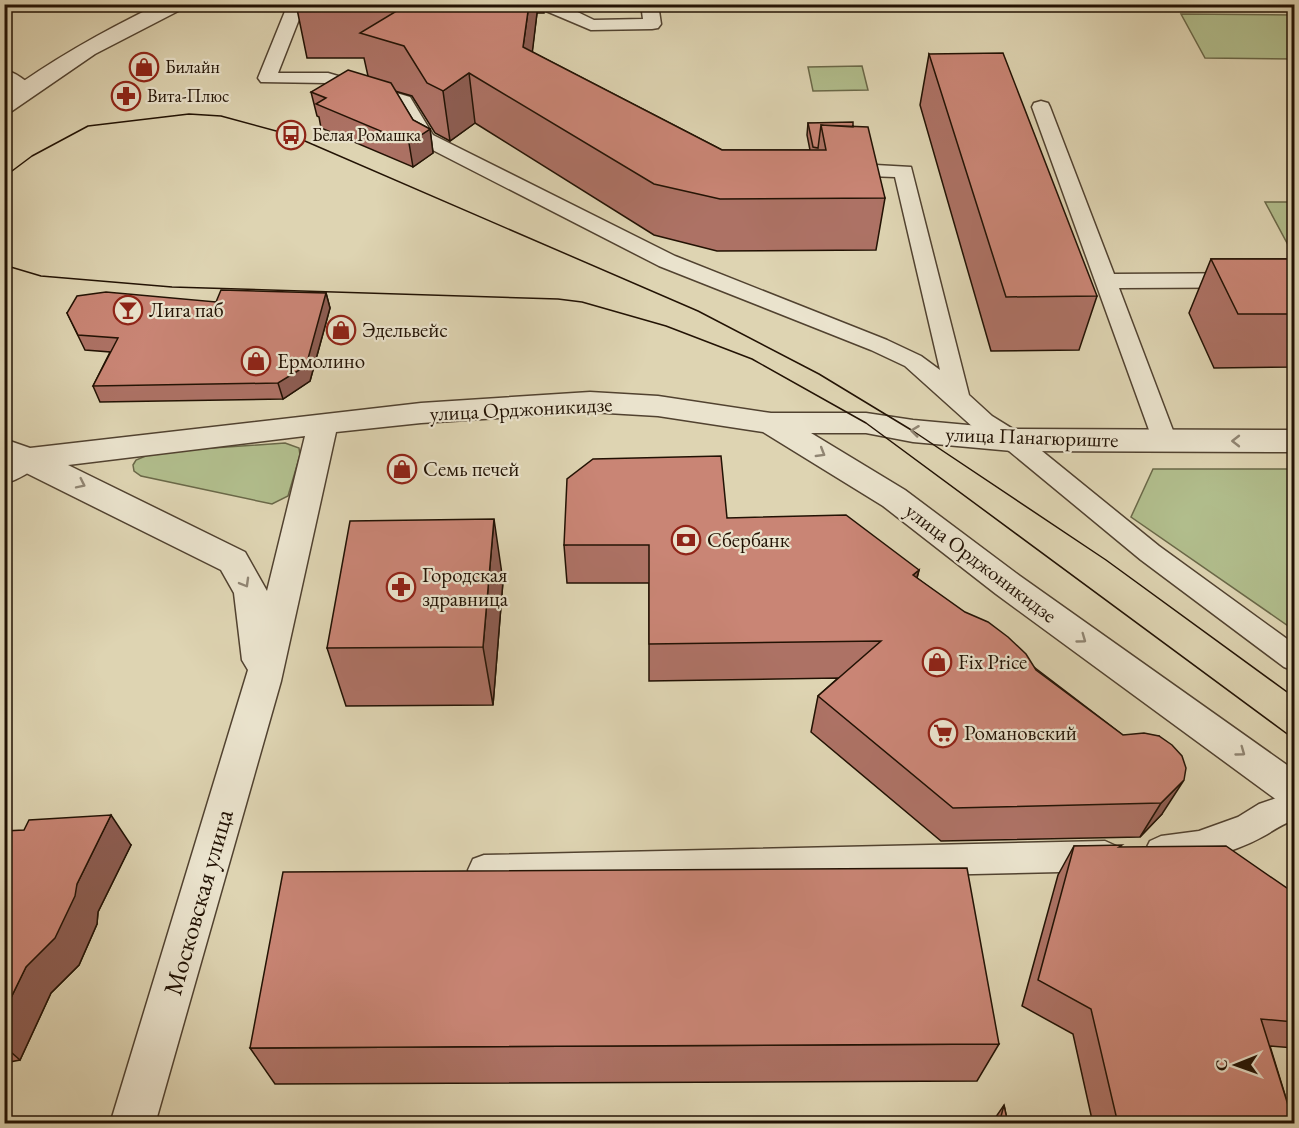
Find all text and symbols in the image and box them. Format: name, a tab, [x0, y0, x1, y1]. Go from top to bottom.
shop icon: Билайн	[128, 51, 160, 83]
place label: Билайн	[165, 55, 220, 78]
pharmacy icon: Вита-Плюс	[110, 80, 142, 112]
place label: Вита-Плюс	[147, 84, 229, 107]
bus stop icon: Белая Ромашка	[275, 119, 307, 151]
place label: Белая Ромашка	[312, 123, 422, 146]
bar icon: Лига паб	[112, 294, 144, 326]
place label: Лига паб	[149, 296, 224, 323]
shop icon: Эдельвейс	[325, 314, 357, 346]
place label: Эдельвейс	[362, 316, 448, 343]
shop icon: Ермолино	[240, 345, 272, 377]
place label: Ермолино	[277, 347, 365, 374]
street label: улица Орджоникидзе	[429, 390, 613, 427]
street label: улица Панагюриште	[945, 420, 1119, 453]
one-way arrow	[911, 425, 920, 437]
one-way arrow	[1232, 435, 1241, 447]
one-way arrow	[815, 446, 825, 458]
shop icon: Семь печей	[386, 453, 418, 485]
place label: Семь печей	[423, 455, 519, 482]
one-way arrow	[75, 477, 86, 489]
street label: улица Орджоникидзе	[900, 497, 1062, 628]
bank icon: Сбербанк	[670, 524, 702, 556]
place label: Сбербанк	[707, 526, 790, 553]
place label: Городская здравница	[422, 561, 509, 612]
pharmacy icon: Городская здравница	[385, 571, 417, 603]
one-way arrow	[238, 577, 249, 587]
one-way arrow	[1076, 632, 1087, 643]
shop icon: Fix Price	[921, 646, 953, 678]
place label: Fix Price	[958, 648, 1027, 675]
supermarket icon: Романовский	[927, 717, 959, 749]
place label: Романовский	[964, 719, 1077, 746]
one-way arrow	[1234, 745, 1245, 756]
street label: Московская улица	[155, 804, 241, 999]
north arrow	[1206, 1035, 1266, 1095]
text: С	[1211, 1059, 1232, 1071]

